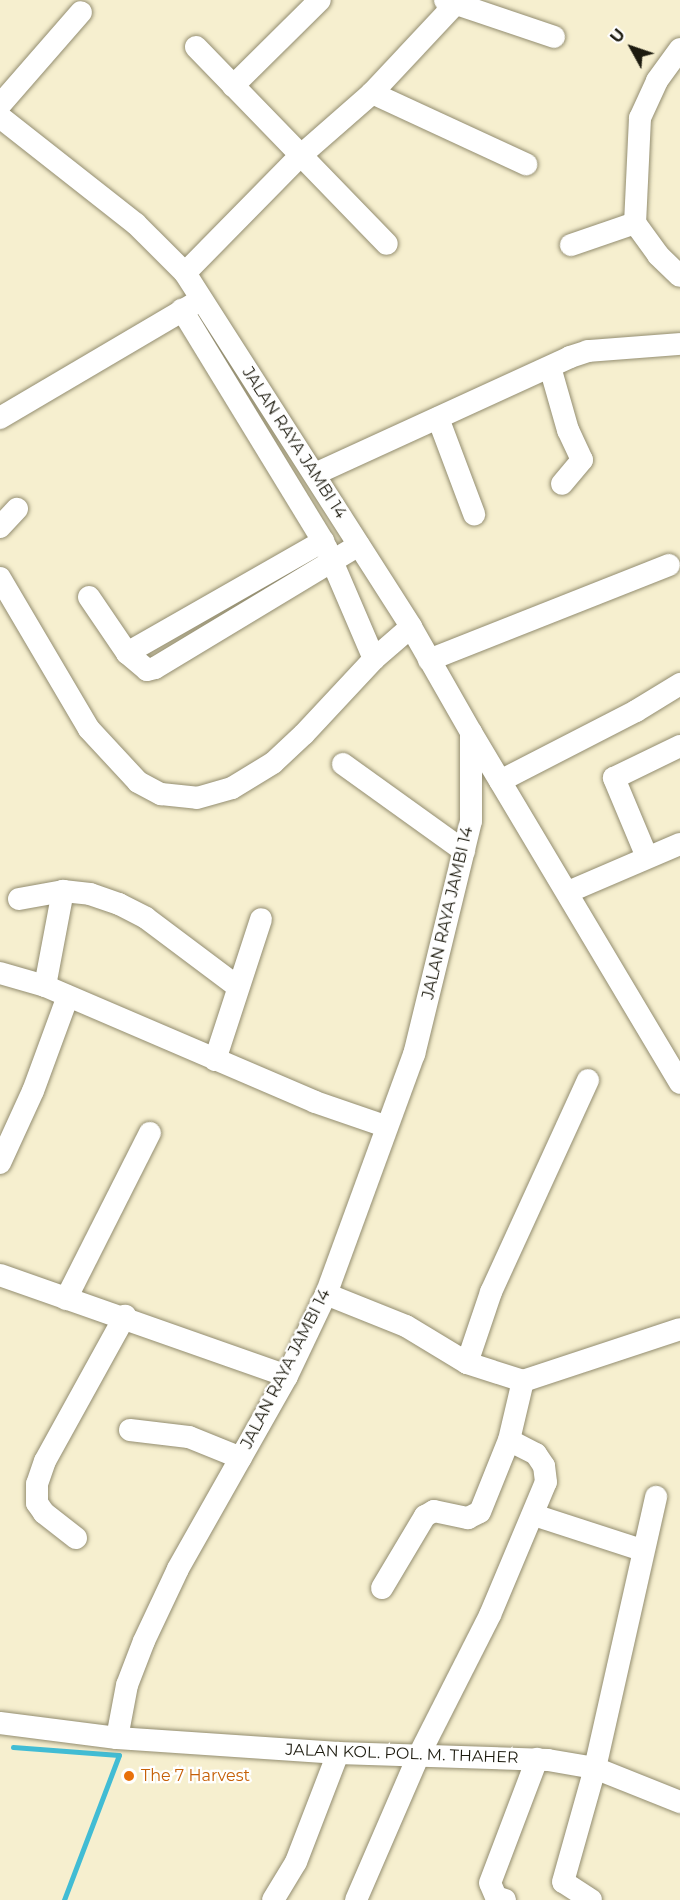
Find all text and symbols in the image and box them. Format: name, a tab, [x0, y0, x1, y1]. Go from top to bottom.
north arrow	[602, 18, 662, 78]
text: U	[606, 25, 629, 47]
street label: JALAN RAYA JAMBI 14	[238, 364, 350, 522]
street label: JALAN RAYA JAMBI 14	[419, 825, 477, 1001]
street label: JALAN RAYA JAMBI 14	[237, 1286, 335, 1452]
street label: JALAN KOL. POL. M. THAHER	[285, 1740, 519, 1768]
place label: The 7 Harvest	[141, 1766, 250, 1786]
marker: The 7 Harvest	[122, 1769, 136, 1783]

